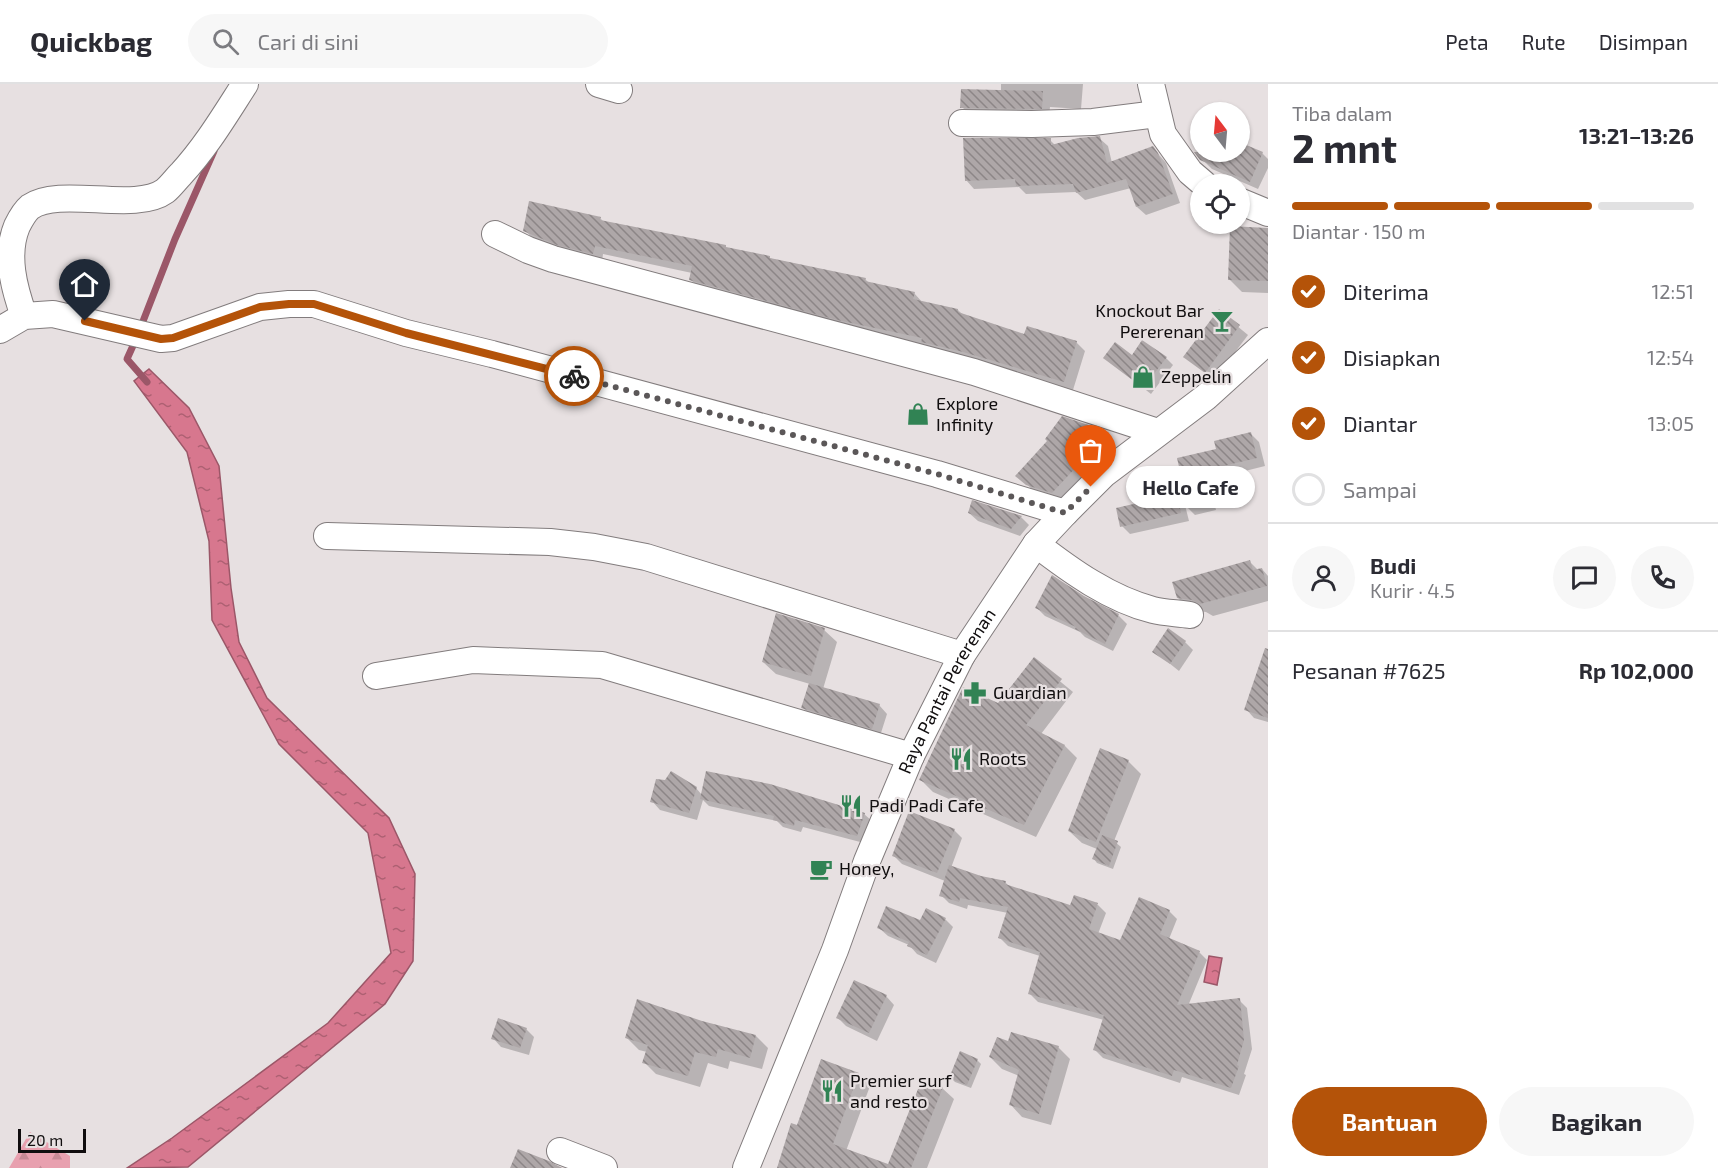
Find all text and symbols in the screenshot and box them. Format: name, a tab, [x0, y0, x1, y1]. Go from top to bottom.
search box	[188, 14, 608, 68]
text: Quickbag	[30, 24, 152, 58]
icon: search	[209, 25, 242, 58]
text: Cari di sini	[257, 28, 359, 54]
text: Peta	[1445, 29, 1488, 54]
text: Rute	[1521, 29, 1566, 54]
text: Disimpan	[1599, 29, 1688, 54]
text: Tiba dalam	[1292, 101, 1392, 125]
north arrow	[1190, 102, 1250, 162]
map controls	[1190, 102, 1250, 234]
text: 13:21–13:26	[1579, 122, 1694, 148]
text: 2 mnt	[1292, 124, 1397, 171]
button: locate	[1190, 174, 1250, 234]
text: Diantar · 150 m	[1292, 219, 1425, 243]
pin	[59, 259, 110, 321]
icon: home	[68, 268, 101, 301]
icon: check	[1292, 275, 1325, 308]
text: Diterima	[1343, 278, 1429, 304]
text: 12:51	[1651, 279, 1694, 303]
place label: Knockout Bar Pererenan	[1095, 299, 1204, 342]
bar icon: Knockout Bar Pererenan	[1209, 308, 1235, 334]
icon: check	[1292, 341, 1325, 374]
text: Disiapkan	[1343, 344, 1441, 370]
text: 12:54	[1647, 345, 1694, 369]
courier	[544, 346, 604, 406]
icon: bike	[558, 360, 591, 393]
shop icon: Zeppelin	[1130, 364, 1156, 390]
place label: Zeppelin	[1161, 365, 1232, 387]
place label: Explore Infinity	[936, 392, 998, 435]
shop icon: Explore Infinity	[905, 401, 931, 427]
icon: check	[1292, 407, 1325, 440]
text: Diantar	[1343, 410, 1417, 436]
text: 13:05	[1647, 411, 1694, 435]
pin	[1065, 425, 1116, 487]
icon: bag	[1074, 434, 1107, 467]
callout: Hello Cafe	[1127, 466, 1256, 508]
text: Hello Cafe	[1142, 475, 1239, 499]
text: Sampai	[1343, 476, 1417, 502]
button: person	[1292, 546, 1355, 609]
button: chat	[1553, 546, 1616, 609]
button: phone	[1631, 546, 1694, 609]
text: Budi	[1370, 552, 1416, 578]
text: Kurir · 4.5	[1370, 578, 1455, 602]
street label: Raya Pantai Pererenan	[893, 604, 1000, 777]
text: Pesanan #7625	[1292, 657, 1446, 683]
text: Rp 102,000	[1579, 657, 1694, 683]
pharmacy icon: Guardian	[962, 680, 988, 706]
place label: Guardian	[993, 681, 1067, 703]
restaurant icon: Roots	[948, 746, 974, 772]
place label: Roots	[979, 747, 1026, 769]
restaurant icon: Padi Padi Cafe	[838, 793, 864, 819]
place label: Padi Padi Cafe	[869, 794, 984, 816]
cafe icon: Honey,	[808, 856, 834, 882]
place label: Honey,	[839, 857, 894, 879]
place label: Premier surf and resto	[850, 1069, 953, 1112]
restaurant icon: Premier surf and resto	[819, 1078, 845, 1104]
button: Bantuan	[1292, 1087, 1487, 1156]
button: Bagikan	[1499, 1087, 1694, 1156]
scale bar	[18, 1126, 86, 1154]
text: 20 m	[27, 1130, 63, 1149]

